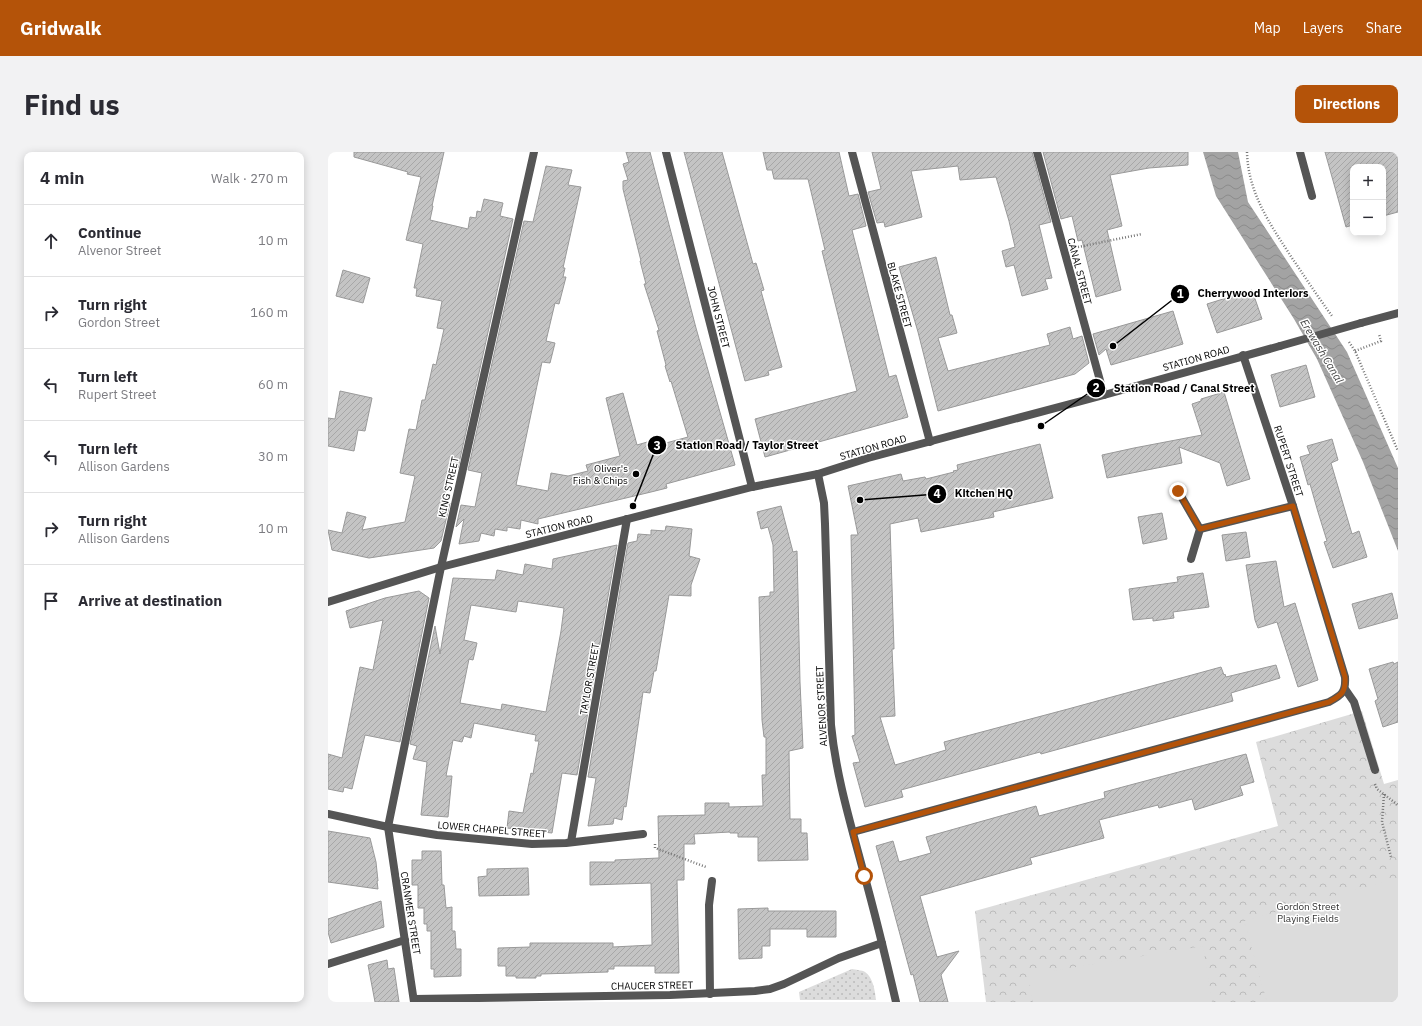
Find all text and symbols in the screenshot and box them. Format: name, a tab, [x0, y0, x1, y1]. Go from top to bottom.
text: Gridwalk	[20, 16, 102, 40]
text: Map	[1254, 19, 1281, 37]
text: Layers	[1303, 19, 1344, 37]
text: Share	[1366, 19, 1402, 37]
button: Directions	[1295, 85, 1398, 123]
text: Find us	[24, 86, 120, 123]
map controls	[1350, 164, 1386, 236]
button: +	[1350, 164, 1386, 200]
text: 4 min	[40, 167, 84, 189]
text: Walk · 270 m	[211, 170, 288, 187]
button: −	[1350, 200, 1386, 236]
text: Continue	[78, 223, 142, 242]
icon: ahead	[40, 230, 62, 252]
text: 10 m	[258, 232, 288, 249]
street label: CANAL STREET	[1064, 236, 1095, 306]
text: Alvenor Street	[78, 242, 161, 259]
street label: BLAKE STREET	[884, 261, 915, 330]
callout: Cherrywood Interiors	[1170, 282, 1317, 305]
street label: JOHN STREET	[704, 285, 733, 350]
text: 1	[1176, 286, 1184, 301]
text: Cherrywood Interiors	[1197, 286, 1309, 300]
text: Turn right	[78, 295, 147, 314]
icon: right	[40, 302, 62, 324]
text: 160 m	[250, 304, 288, 321]
text: Gordon Street	[78, 314, 160, 331]
water label: Erewash Canal	[1297, 316, 1347, 386]
street label: STATION ROAD	[1161, 343, 1231, 374]
text: Turn left	[78, 367, 138, 386]
icon: left	[40, 374, 62, 396]
text: 60 m	[258, 376, 288, 393]
callout: Station Road / Canal Street	[1086, 376, 1263, 399]
text: 2	[1092, 380, 1100, 395]
text: Station Road / Canal Street	[1114, 381, 1254, 395]
text: Rupert Street	[78, 386, 157, 403]
street label: RUPERT STREET	[1271, 424, 1306, 499]
street label: STATION ROAD	[838, 432, 908, 463]
callout: Station Road / Taylor Street	[647, 434, 826, 457]
text: 3	[653, 438, 661, 453]
text: Station Road / Taylor Street	[676, 438, 818, 452]
text: Turn left	[78, 439, 138, 458]
icon: left	[40, 446, 62, 468]
text: 30 m	[258, 448, 288, 465]
street label: KING STREET	[435, 455, 462, 519]
text: Allison Gardens	[78, 458, 170, 475]
place label: Oliver's Fish & Chips	[573, 462, 628, 487]
marker: Oliver's Fish & Chips	[631, 469, 641, 479]
callout: Kitchen HQ	[927, 482, 1022, 505]
route end	[1169, 482, 1187, 500]
text: 4	[933, 486, 941, 501]
text: Kitchen HQ	[955, 486, 1013, 500]
text: Turn right	[78, 511, 147, 530]
street label: STATION ROAD	[524, 512, 594, 541]
icon: right	[40, 518, 62, 540]
text: 10 m	[258, 520, 288, 537]
text: Allison Gardens	[78, 530, 170, 547]
icon: arrive	[40, 590, 62, 612]
text: Arrive at destination	[78, 591, 222, 610]
street label: TAYLOR STREET	[577, 642, 602, 716]
street label: ALVENOR STREET	[813, 665, 830, 747]
street label: LOWER CHAPEL STREET	[437, 818, 547, 841]
route start	[855, 867, 873, 885]
street label: CRANMER STREET	[398, 871, 424, 956]
park label: Gordon Street Playing Fields	[1276, 900, 1340, 925]
street label: CHAUCER STREET	[611, 978, 694, 993]

